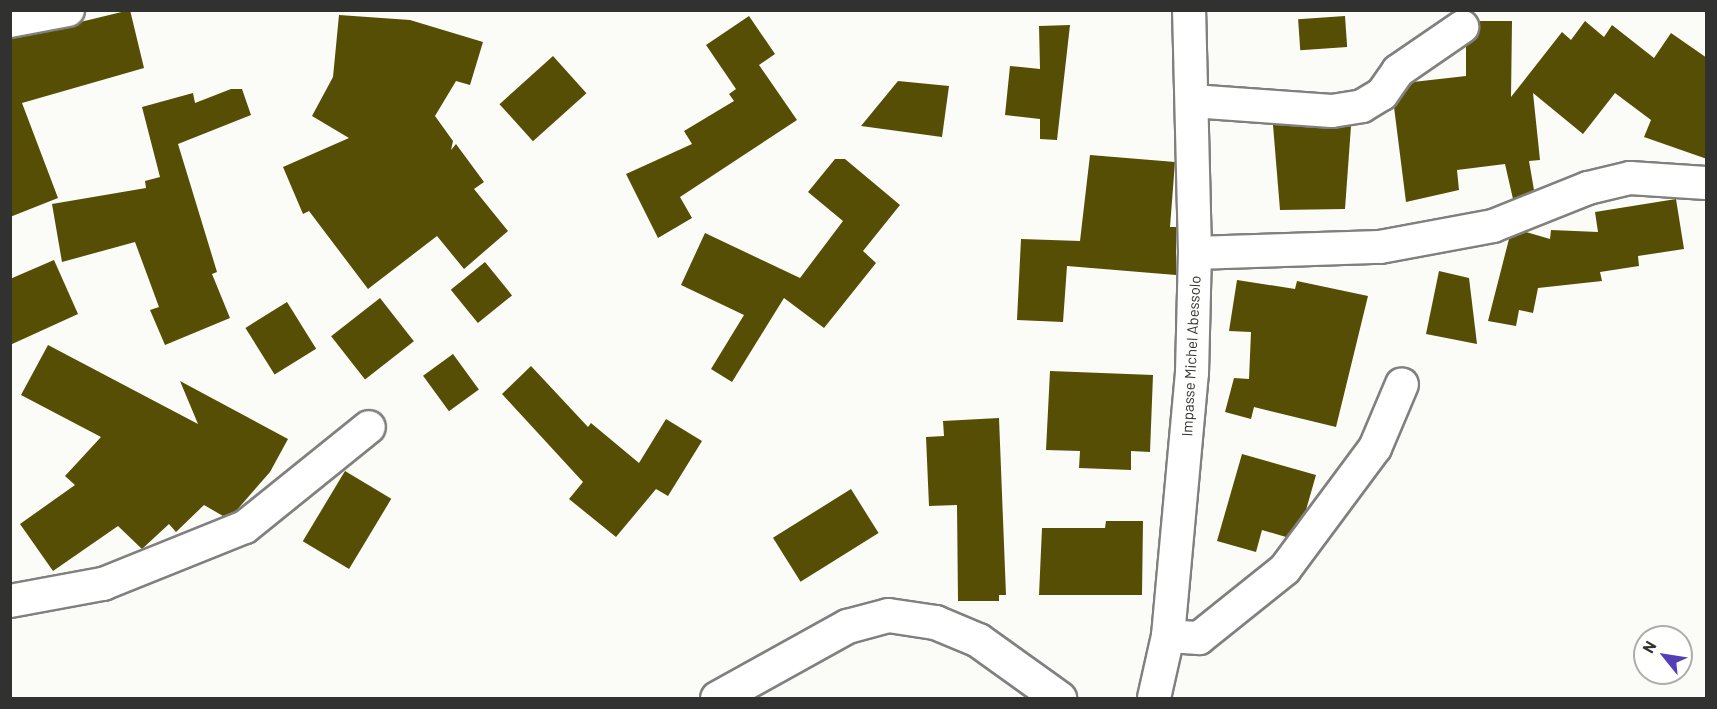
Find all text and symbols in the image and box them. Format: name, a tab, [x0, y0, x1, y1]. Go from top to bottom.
street label: Impasse Michel Abessolo	[1178, 275, 1204, 437]
north arrow	[1633, 625, 1693, 685]
text: N	[1638, 637, 1660, 656]

